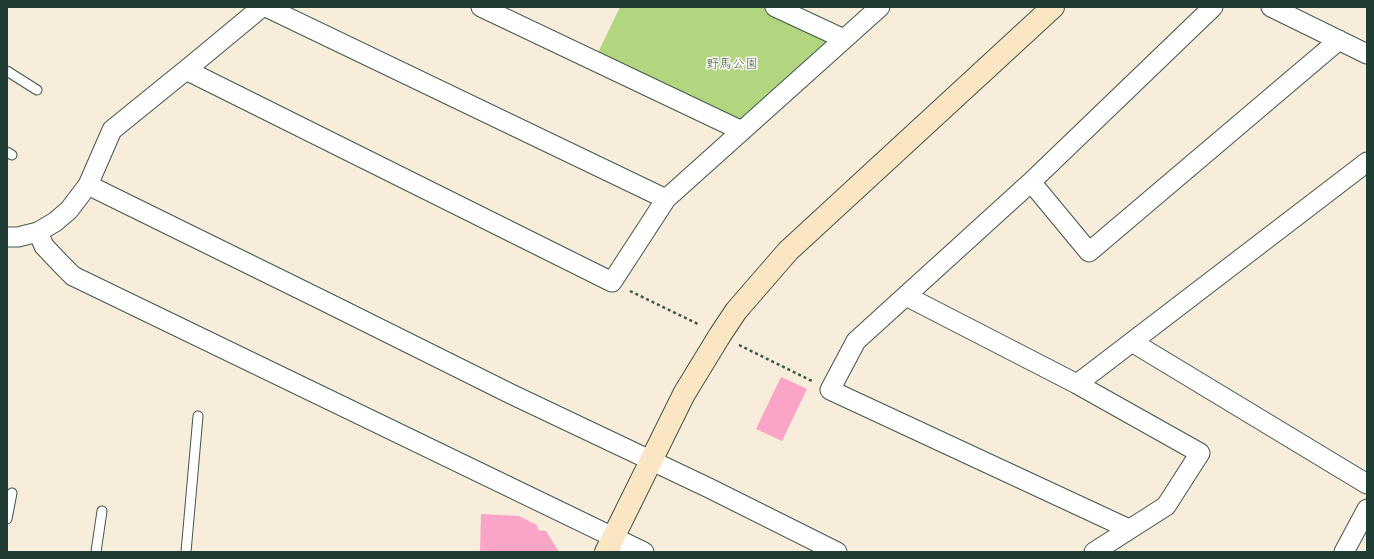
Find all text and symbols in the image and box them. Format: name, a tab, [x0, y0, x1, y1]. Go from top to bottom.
park label: 野馬公園	[706, 56, 758, 72]

